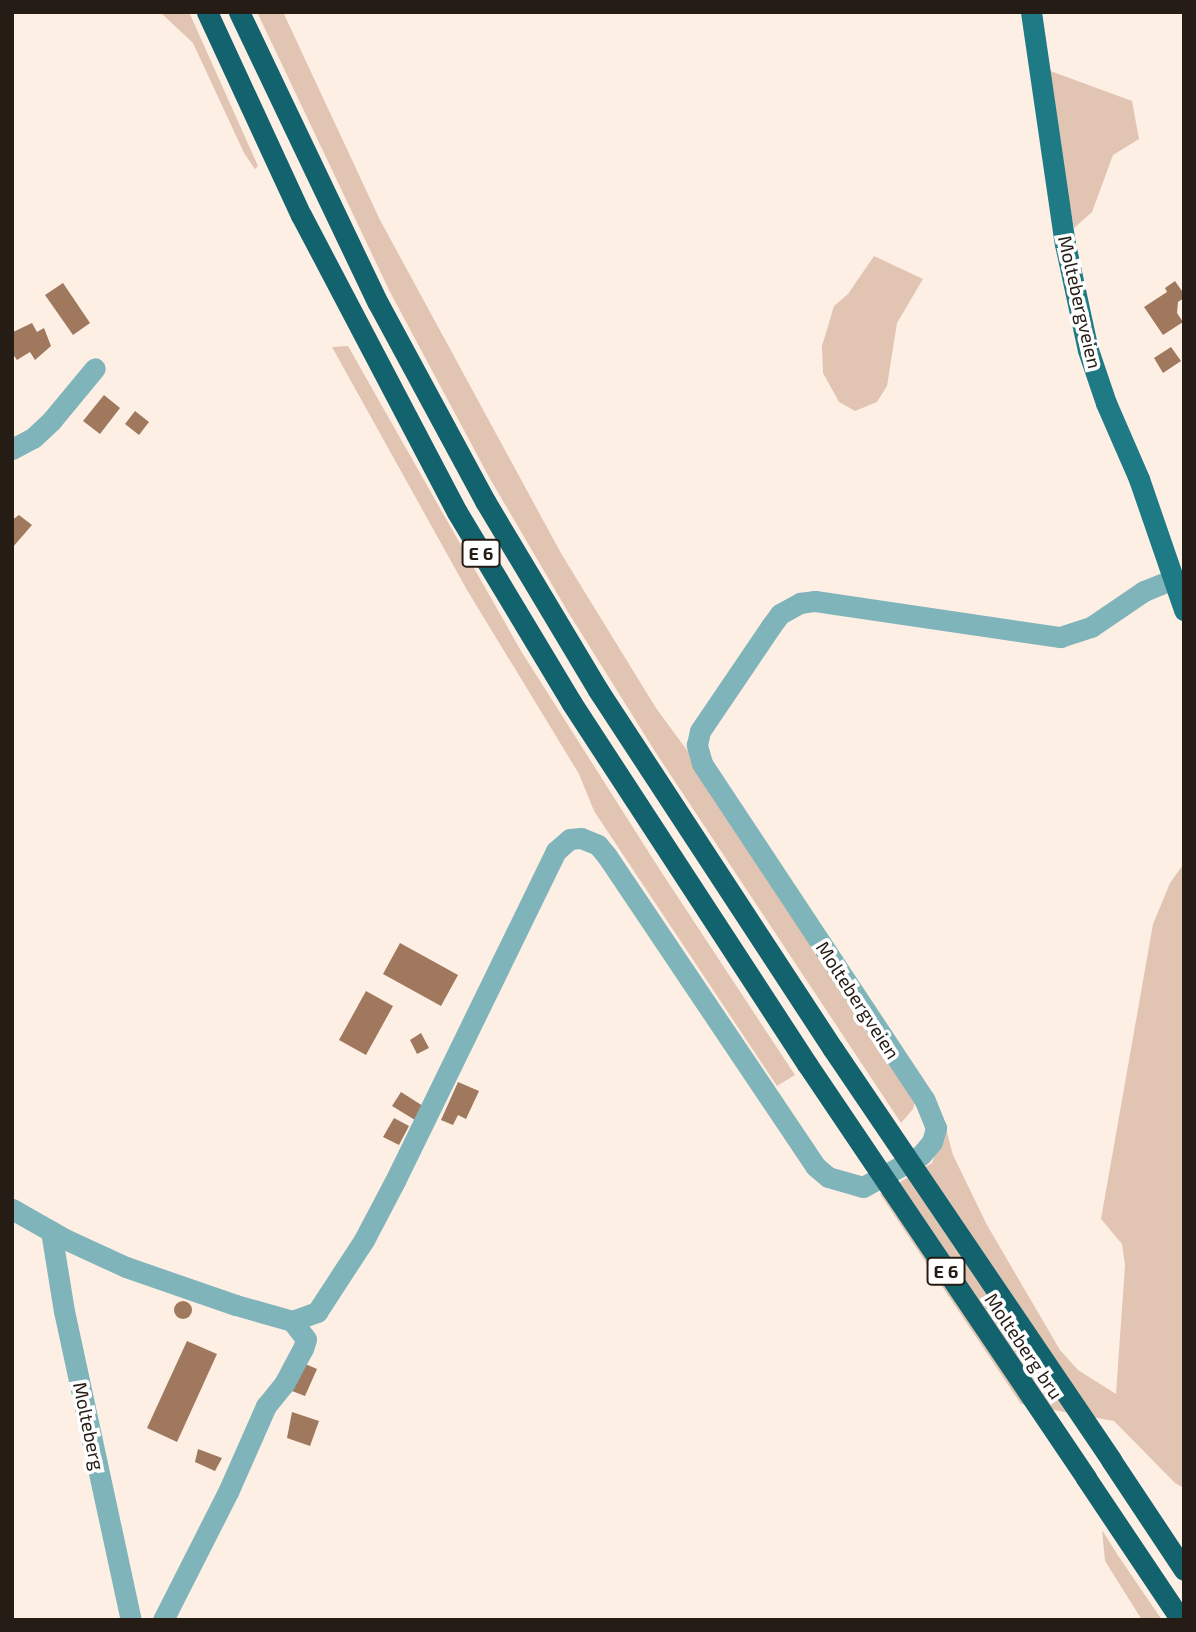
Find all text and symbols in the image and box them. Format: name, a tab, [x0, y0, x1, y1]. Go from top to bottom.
street label: Moltebergveien	[1054, 233, 1106, 371]
road number: E 6	[460, 538, 502, 568]
street label: Moltebergveien	[811, 937, 905, 1063]
road number: E 6	[925, 1256, 967, 1286]
street label: Molteberg bru	[980, 1289, 1068, 1403]
street label: Molteberg	[69, 1380, 109, 1472]

